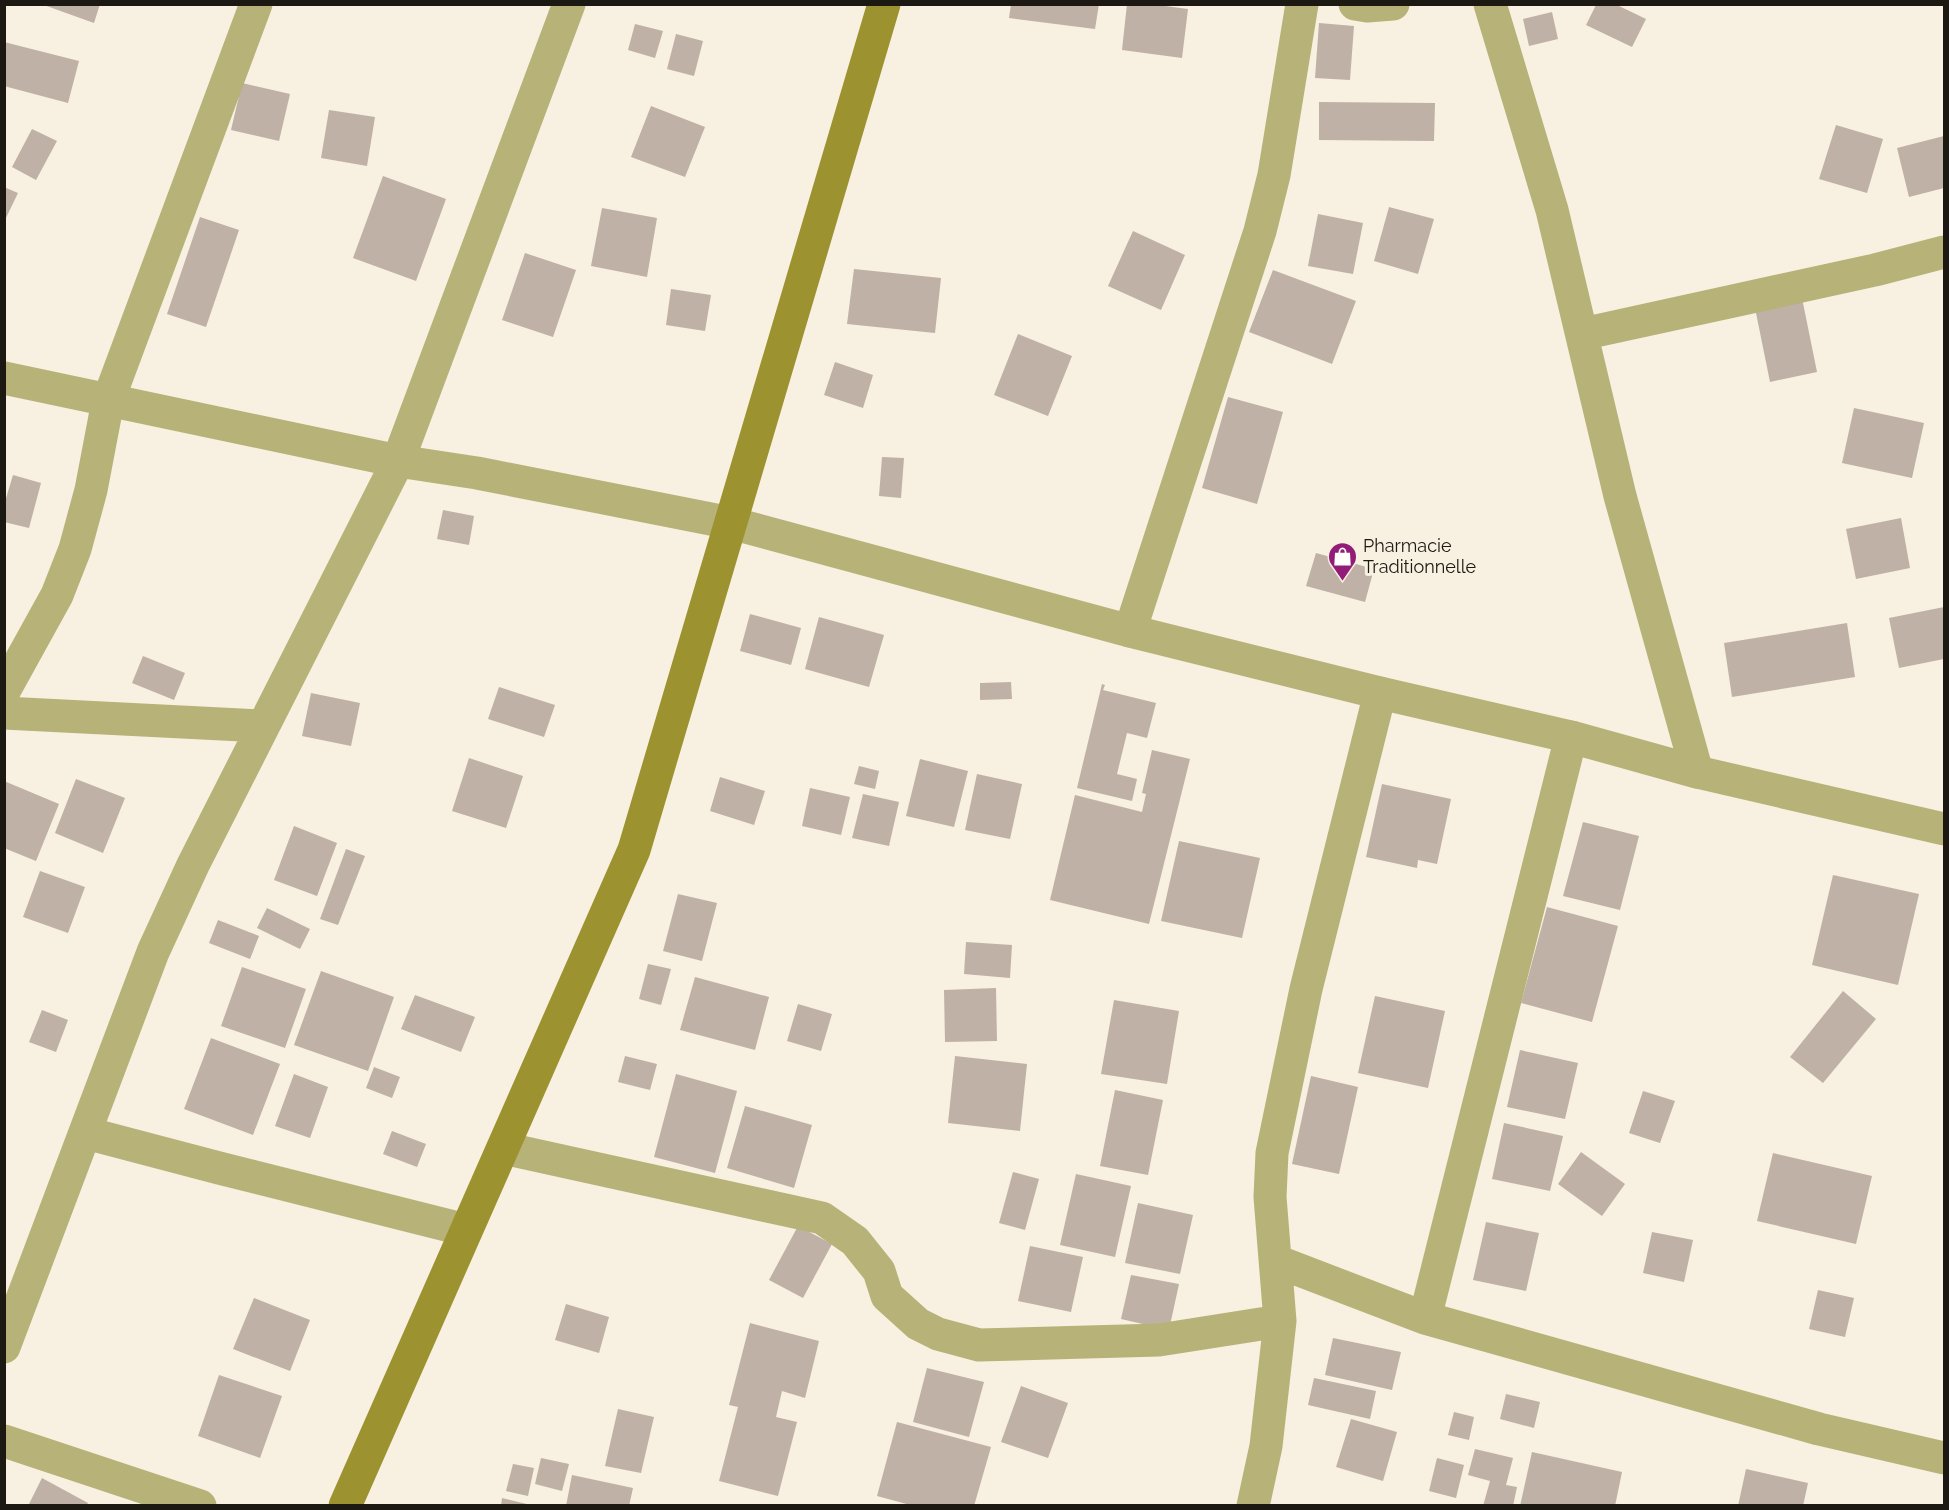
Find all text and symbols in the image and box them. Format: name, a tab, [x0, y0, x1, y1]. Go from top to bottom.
place label: Pharmacie Traditionnelle	[1363, 535, 1477, 577]
shop icon: Pharmacie Traditionnelle	[1326, 540, 1358, 582]

